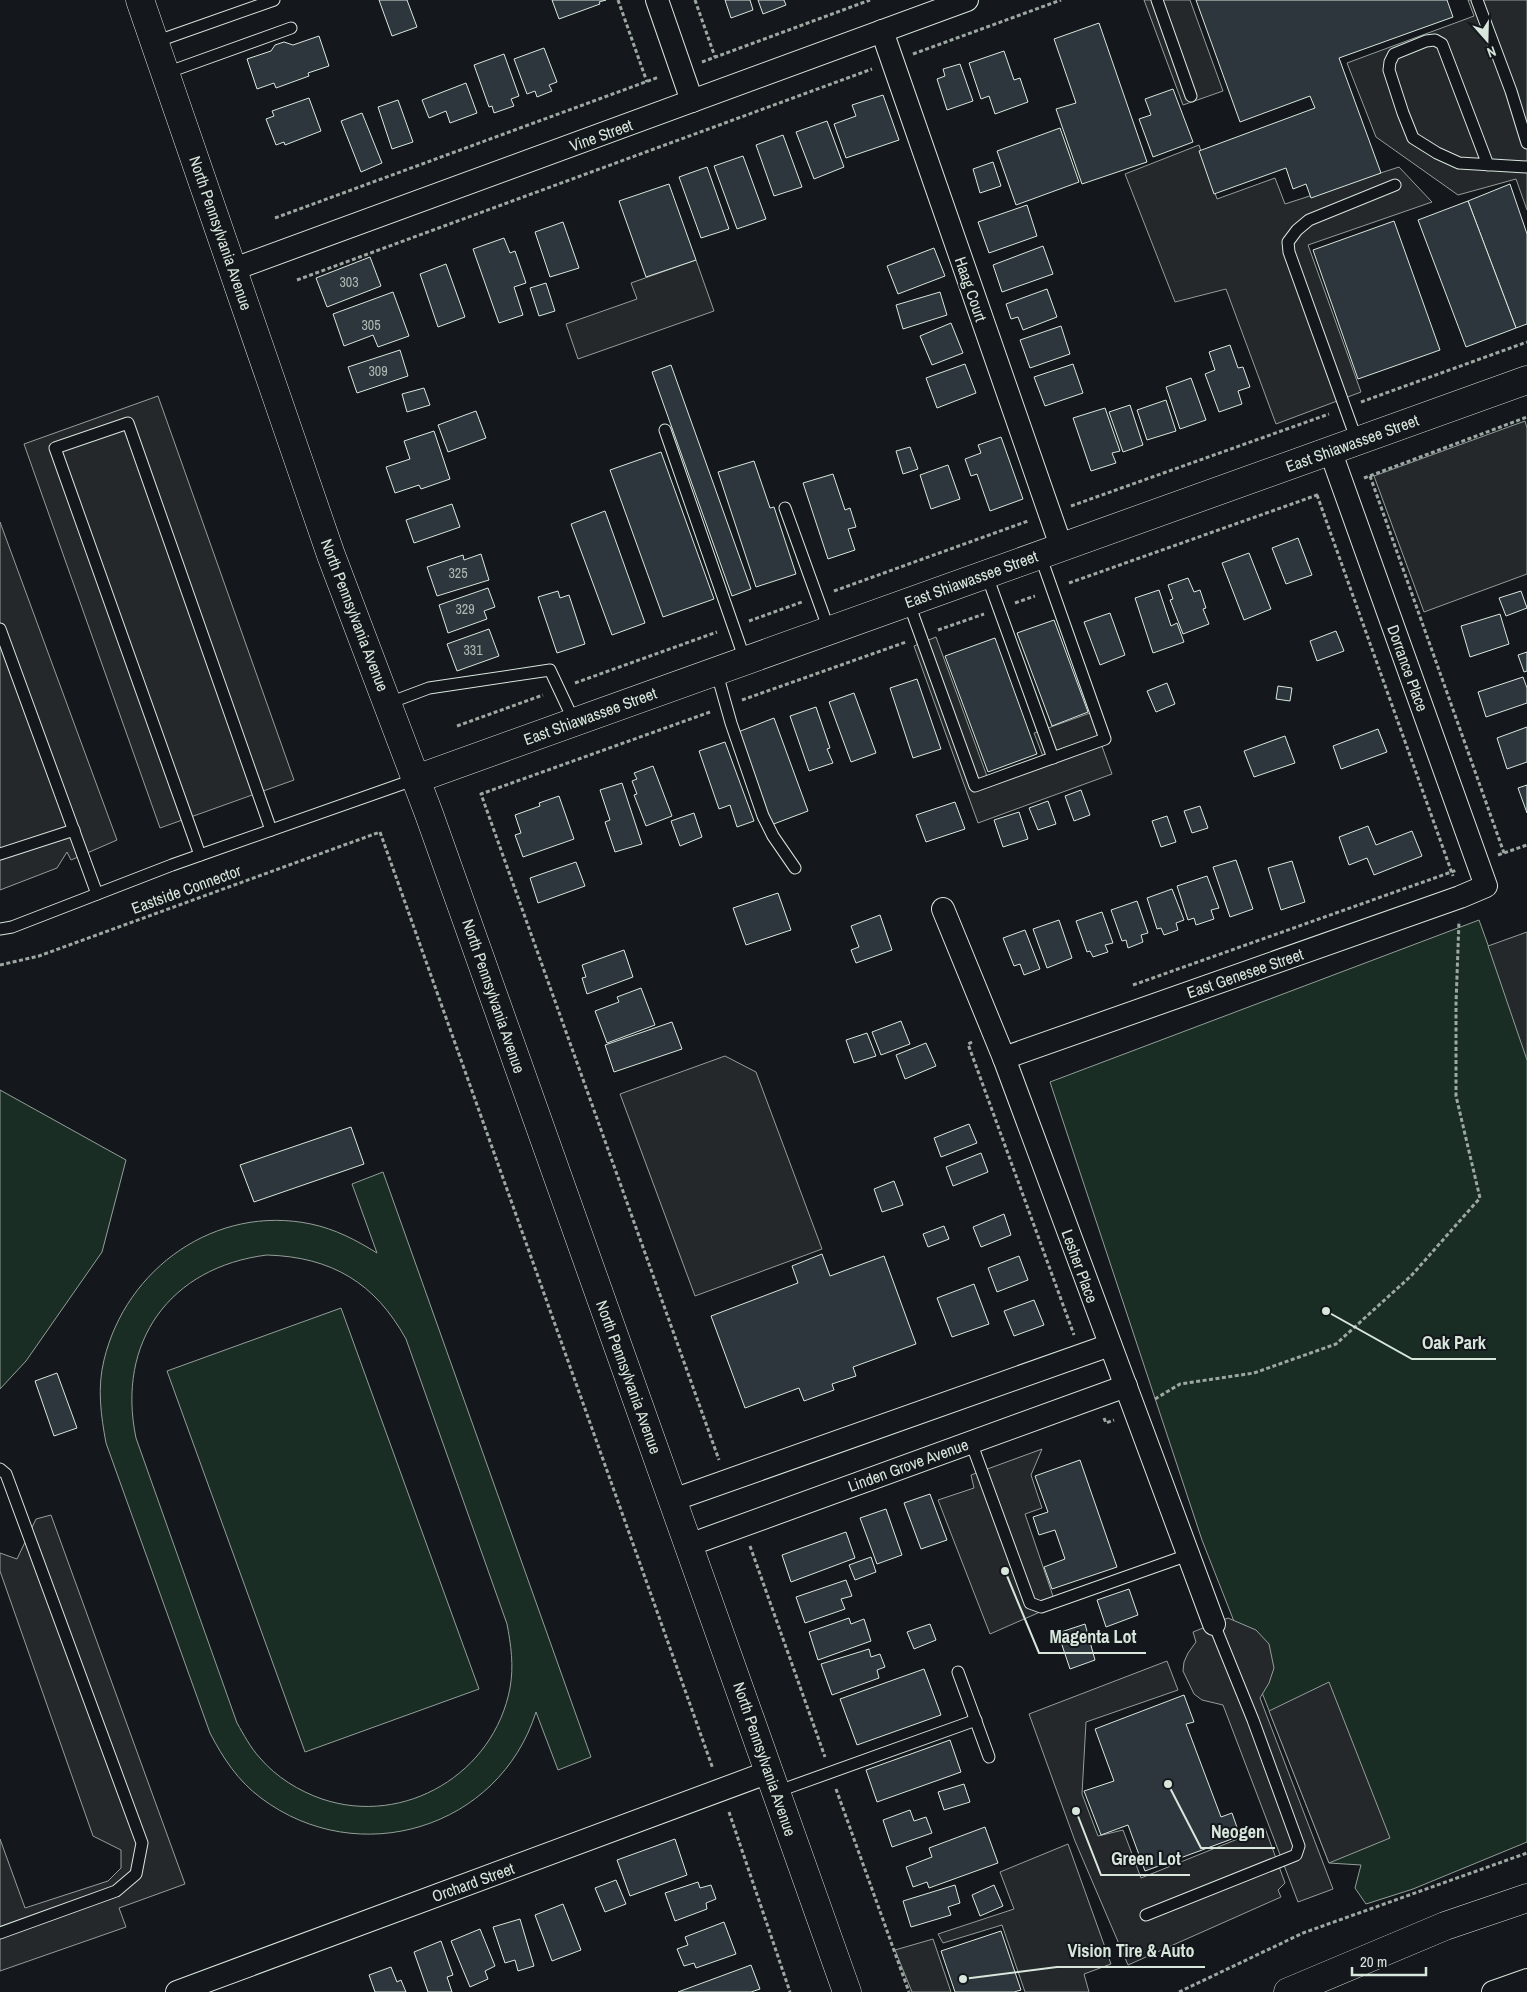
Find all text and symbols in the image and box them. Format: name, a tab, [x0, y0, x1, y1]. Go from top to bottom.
north arrow	[1462, 15, 1512, 65]
text: N	[1484, 42, 1498, 62]
street label: Vine Street	[566, 113, 636, 157]
street label: North Pennsylvania Avenue	[184, 153, 258, 313]
street label: Haag Court	[950, 254, 992, 325]
house number: 303	[339, 273, 359, 291]
house number: 305	[361, 316, 381, 334]
house number: 309	[368, 362, 388, 380]
street label: East Shiawassee Street	[1282, 409, 1422, 477]
street label: North Pennsylvania Avenue	[316, 536, 394, 694]
street label: East Shiawassee Street	[901, 545, 1041, 613]
house number: 325	[448, 564, 468, 582]
house number: 329	[455, 600, 475, 618]
street label: Dorrance Place	[1382, 622, 1434, 714]
house number: 331	[463, 641, 483, 659]
street label: East Shiawassee Street	[520, 682, 660, 750]
street label: Eastside Connector	[128, 859, 244, 919]
street label: North Pennsylvania Avenue	[457, 916, 531, 1076]
street label: East Genesee Street	[1184, 943, 1306, 1003]
street label: Lesher Place	[1057, 1226, 1103, 1306]
street label: North Pennsylvania Avenue	[591, 1297, 667, 1457]
callout: Oak Park	[1412, 1326, 1496, 1359]
text: Oak Park	[1422, 1330, 1487, 1355]
street label: Linden Grove Avenue	[845, 1433, 971, 1497]
callout: Magenta Lot	[1039, 1620, 1146, 1653]
text: Magenta Lot	[1050, 1624, 1137, 1649]
street label: North Pennsylvania Avenue	[728, 1679, 802, 1839]
callout: Neogen	[1201, 1815, 1275, 1848]
text: Neogen	[1211, 1819, 1265, 1844]
callout: Green Lot	[1101, 1842, 1190, 1875]
text: Green Lot	[1111, 1846, 1181, 1871]
street label: Orchard Street	[429, 1857, 518, 1907]
callout: Vision Tire & Auto	[1057, 1934, 1205, 1967]
text: Vision Tire & Auto	[1068, 1938, 1194, 1963]
scale bar	[1352, 1944, 1426, 1976]
text: 20 m	[1360, 1951, 1387, 1972]

